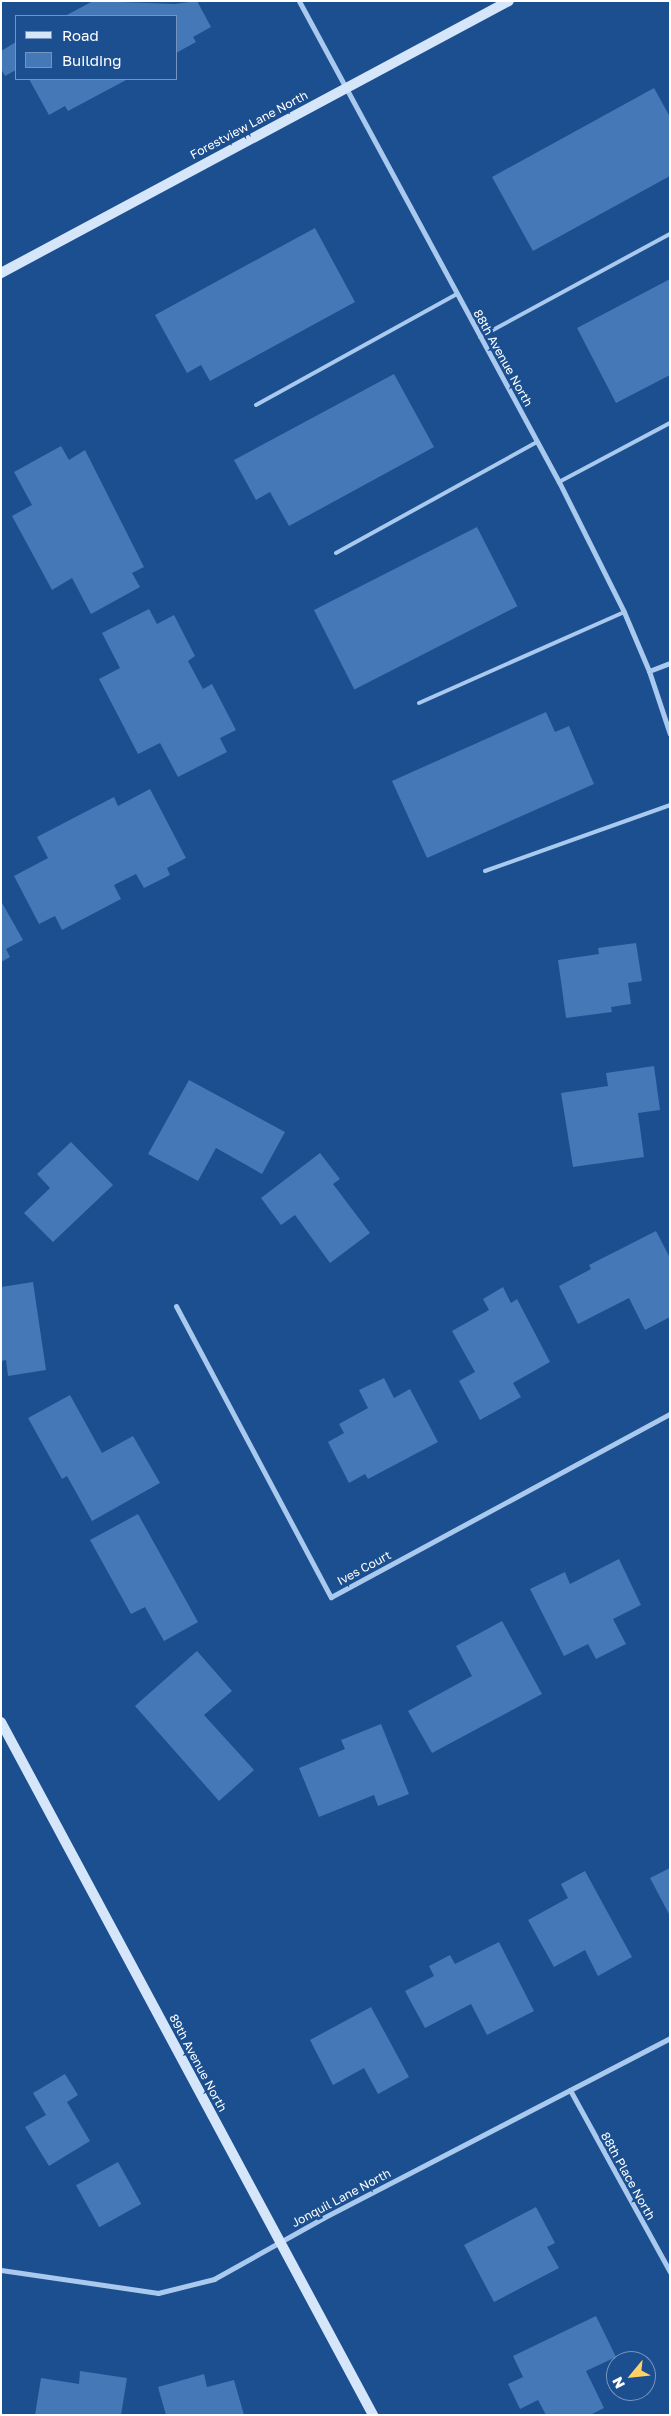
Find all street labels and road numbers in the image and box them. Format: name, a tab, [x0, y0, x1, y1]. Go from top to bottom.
street label: Forestview Lane North	[188, 88, 310, 162]
street label: 88th Avenue North	[470, 307, 536, 409]
street label: Ives Court	[335, 1548, 393, 1588]
street label: 89th Avenue North	[166, 2012, 230, 2114]
street label: 88th Place North	[598, 2130, 658, 2222]
street label: Jonquil Lane North	[289, 2166, 393, 2230]

